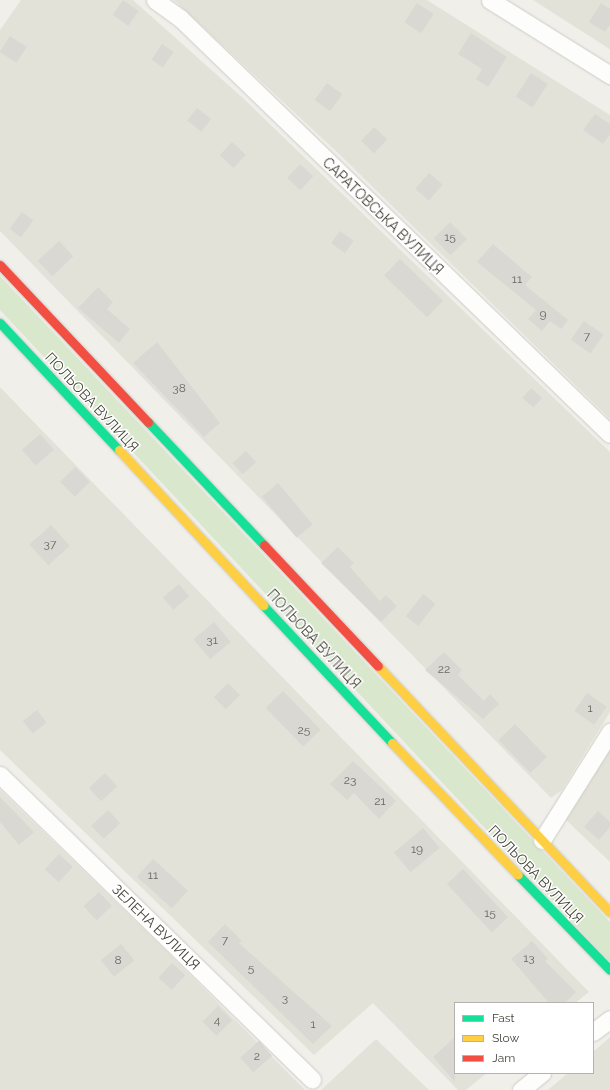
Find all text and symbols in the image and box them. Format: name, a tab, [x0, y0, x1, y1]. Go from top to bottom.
street label: САРАТОВСЬКА ВУЛИЦЯ	[319, 154, 447, 278]
house number: 15	[444, 231, 456, 245]
house number: 11	[512, 273, 522, 287]
house number: 9	[539, 308, 547, 322]
house number: 7	[584, 330, 590, 344]
street label: ПОЛЬОВА ВУЛИЦЯ	[42, 349, 142, 455]
house number: 38	[172, 382, 186, 396]
house number: 37	[44, 538, 56, 552]
street label: ПОЛЬОВА ВУЛИЦЯ	[264, 586, 364, 692]
house number: 31	[206, 634, 218, 648]
house number: 22	[438, 663, 450, 677]
house number: 1	[587, 702, 593, 716]
house number: 25	[298, 724, 310, 738]
house number: 23	[344, 774, 356, 788]
house number: 21	[374, 795, 386, 809]
street label: ПОЛЬОВА ВУЛИЦЯ	[485, 821, 587, 927]
house number: 19	[411, 843, 423, 857]
house number: 11	[148, 869, 158, 883]
street label: ЗЕЛЕНА ВУЛИЦЯ	[108, 881, 204, 973]
house number: 15	[484, 907, 496, 921]
house number: 7	[222, 934, 228, 948]
house number: 13	[523, 952, 535, 966]
house number: 8	[114, 954, 122, 968]
house number: 5	[248, 962, 254, 976]
house number: 3	[282, 992, 288, 1006]
legend	[454, 1002, 594, 1074]
text: Fast	[492, 1011, 515, 1025]
house number: 4	[214, 1014, 220, 1028]
house number: 1	[310, 1018, 316, 1032]
text: Slow	[492, 1031, 519, 1045]
house number: 2	[254, 1050, 260, 1064]
text: Jam	[492, 1051, 515, 1065]

